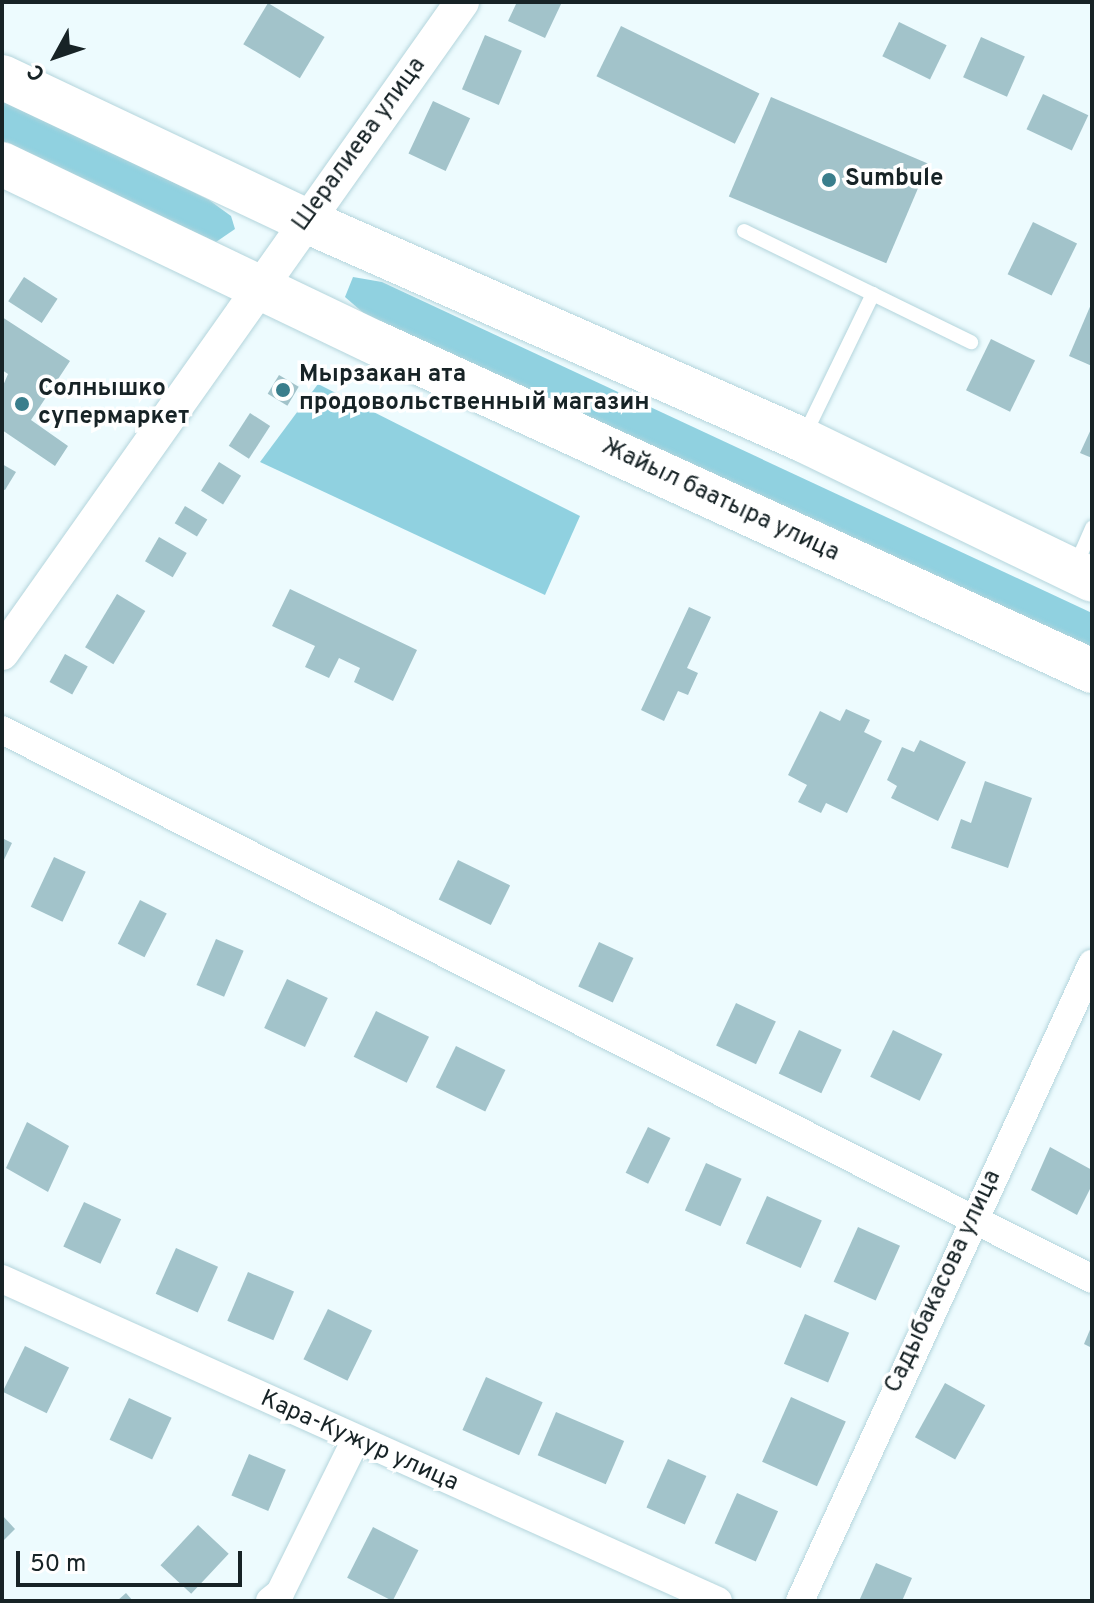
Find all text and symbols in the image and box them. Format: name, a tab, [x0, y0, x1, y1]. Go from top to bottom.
north arrow	[16, 16, 96, 96]
street label: Шералиева улица	[287, 52, 433, 238]
text: С	[22, 58, 52, 86]
place label: Sumbule	[845, 166, 943, 194]
marker: Sumbule	[820, 171, 838, 189]
place label: Мырзакан ата продовольственный магазин	[299, 362, 650, 418]
place label: Солнышко супермаркет	[38, 376, 189, 432]
marker: Мырзакан ата продовольственный магазин	[274, 381, 292, 399]
marker: Солнышко супермаркет	[13, 395, 31, 413]
street label: Жайыл баатыра улица	[597, 433, 843, 569]
street label: Садыбакасова улица	[880, 1166, 1008, 1398]
street label: Кара-Кужур улица	[256, 1385, 462, 1499]
scale bar	[20, 1535, 246, 1585]
text: 50 m	[30, 1550, 86, 1580]

